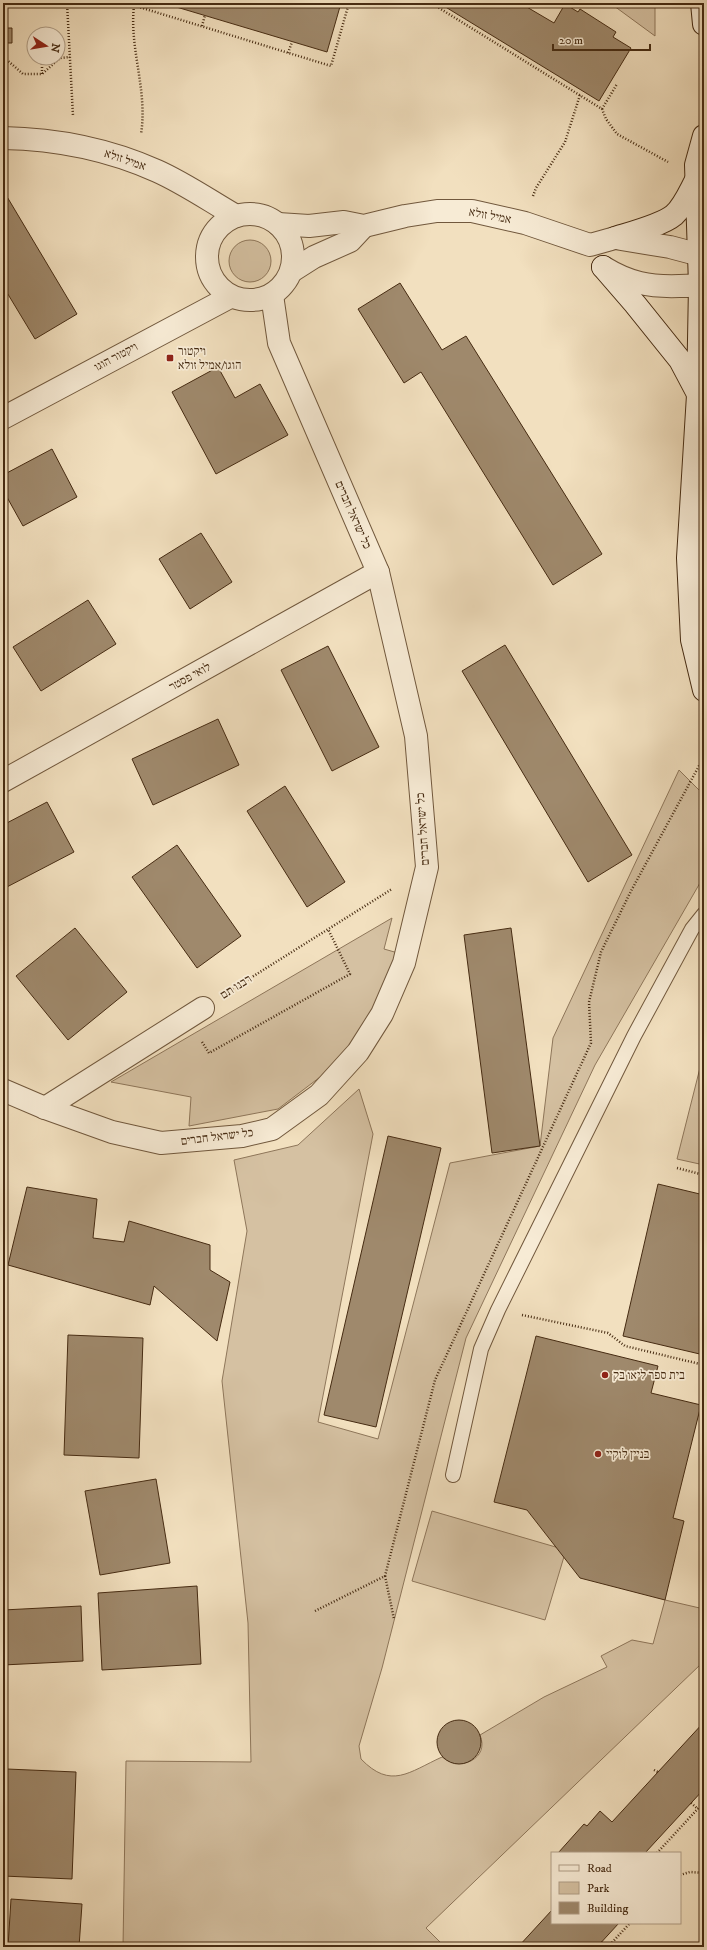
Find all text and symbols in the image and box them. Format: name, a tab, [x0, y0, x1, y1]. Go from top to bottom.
north arrow	[26, 26, 66, 66]
scale bar	[553, 26, 650, 52]
text: 20 m	[559, 33, 583, 48]
text: N	[47, 42, 63, 54]
street label: אמיל זולא	[102, 146, 148, 174]
street label: אמיל זולא	[467, 205, 513, 227]
street label: ויקטור הוגו	[91, 339, 141, 375]
place label: ויקטור הוגו/אמיל זולא	[178, 344, 241, 373]
marker: ויקטור הוגו/אמיל זולא	[165, 353, 175, 363]
street label: כל ישראל חברים	[331, 479, 375, 552]
street label: לואי פסטר	[167, 659, 214, 695]
street label: כל ישראל חברים	[413, 792, 433, 866]
street label: רבנו תם	[217, 971, 255, 1003]
street label: כל ישראל חברים	[180, 1125, 254, 1149]
place label: בית ספר ליאו בק	[613, 1368, 685, 1383]
marker: בית ספר ליאו בק	[600, 1370, 610, 1380]
place label: בניין לוקיי	[606, 1447, 649, 1462]
marker: בניין לוקיי	[593, 1449, 603, 1459]
legend	[551, 1852, 681, 1924]
text: Road	[587, 1861, 612, 1876]
text: Park	[587, 1881, 609, 1896]
text: Building	[587, 1901, 628, 1916]

